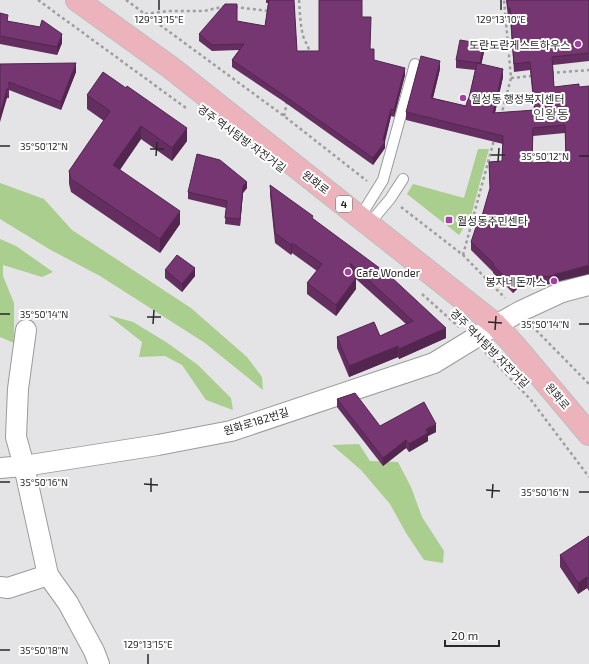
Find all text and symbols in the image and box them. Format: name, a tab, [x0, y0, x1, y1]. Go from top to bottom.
text: 129°13'15"E	[134, 13, 184, 25]
text: 129°13'10"E	[476, 13, 526, 25]
place label: 도란도란게스트하우스	[469, 38, 570, 51]
marker: 도란도란게스트하우스	[573, 39, 583, 49]
place label: 월성동 행정복지센터	[471, 92, 565, 105]
marker: 월성동 행정복지센터	[458, 93, 468, 103]
street label: 경주 역사탐방 자전거길	[195, 102, 289, 174]
district label: 인왕동	[533, 106, 569, 122]
text: 35°50'12"N	[20, 140, 68, 152]
text: 35°50'12"N	[521, 150, 569, 162]
street label: 원화로	[300, 168, 332, 196]
road number: 4	[336, 196, 352, 212]
place label: 월성동주민센타	[457, 214, 528, 227]
marker: 월성동주민센타	[444, 215, 454, 225]
place label: Cafe Wonder	[356, 266, 421, 279]
marker: Cafe Wonder	[343, 267, 353, 277]
place label: 봉자네돈까스	[485, 275, 546, 288]
marker: 봉자네돈까스	[549, 276, 559, 286]
street label: 경주 역사탐방 자전거길	[448, 306, 532, 390]
text: 35°50'14"N	[20, 308, 68, 320]
text: 35°50'14"N	[521, 318, 569, 330]
street label: 원화로	[543, 380, 573, 412]
street label: 원화로182번길	[222, 405, 290, 437]
text: 35°50'16"N	[20, 476, 68, 488]
text: 35°50'16"N	[521, 486, 569, 498]
scale bar	[445, 622, 499, 648]
text: 20 m	[451, 628, 478, 642]
text: 129°13'15"E	[123, 638, 173, 650]
text: 35°50'18"N	[20, 644, 68, 656]

